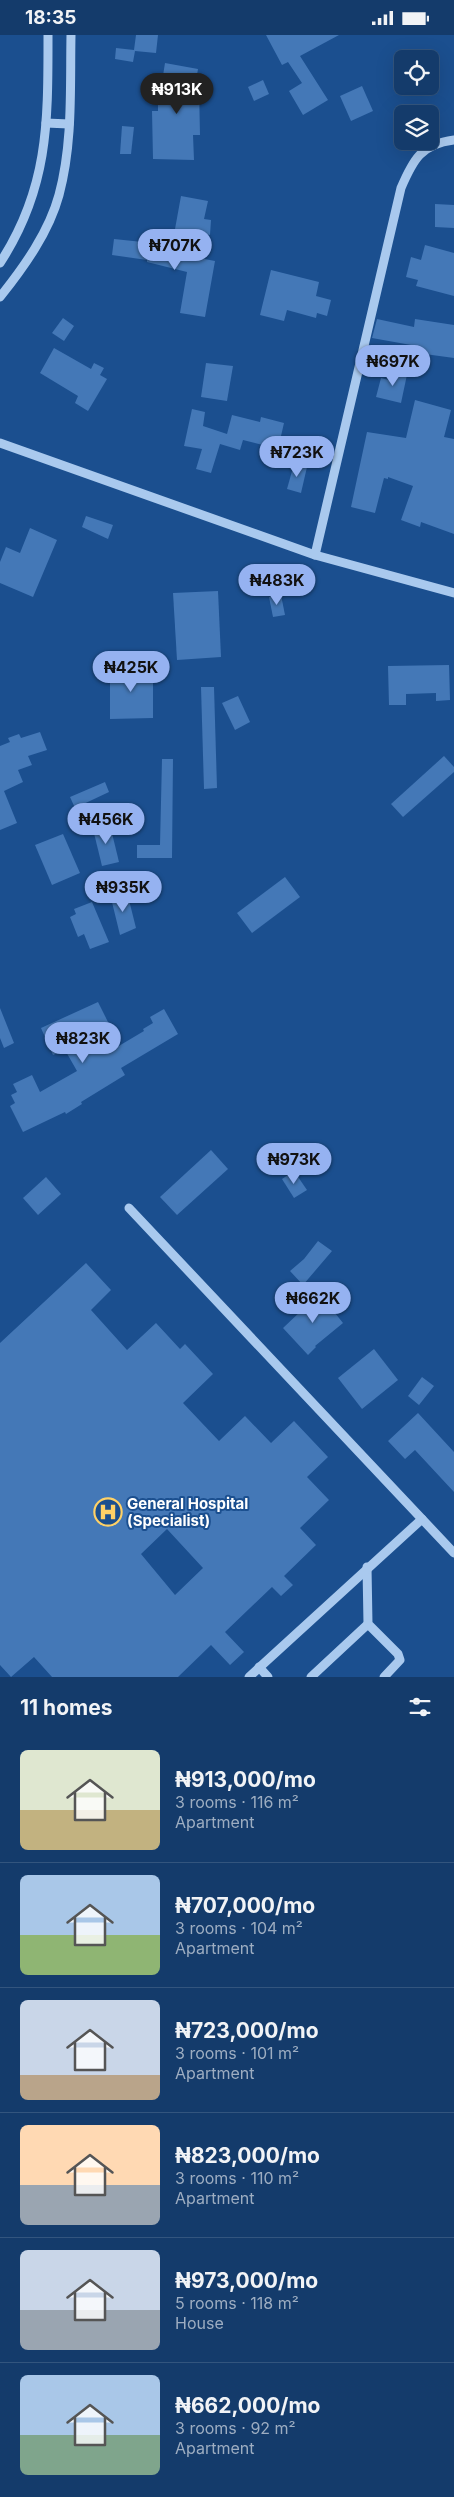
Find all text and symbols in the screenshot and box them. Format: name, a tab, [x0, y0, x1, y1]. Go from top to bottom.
text: 18:35	[25, 6, 76, 29]
map controls	[394, 50, 439, 150]
button: locate	[394, 50, 439, 95]
pin: ₦913K	[142, 73, 212, 115]
text: ₦913K	[151, 79, 203, 99]
button: layers	[394, 105, 439, 150]
pin: ₦707K	[140, 229, 210, 271]
text: ₦707K	[149, 235, 201, 255]
pin: ₦697K	[358, 345, 428, 387]
text: ₦697K	[366, 351, 420, 371]
pin: ₦723K	[262, 435, 332, 478]
text: ₦723K	[270, 442, 324, 462]
pin: ₦483K	[242, 563, 312, 606]
text: ₦483K	[249, 570, 305, 590]
pin: ₦425K	[96, 651, 166, 693]
text: ₦425K	[104, 657, 158, 677]
pin: ₦456K	[71, 803, 141, 845]
text: ₦456K	[78, 809, 134, 829]
pin: ₦935K	[88, 871, 158, 913]
text: ₦935K	[96, 877, 150, 897]
pin: ₦823K	[48, 1021, 118, 1064]
text: ₦823K	[56, 1028, 110, 1048]
pin: ₦973K	[259, 1143, 329, 1185]
text: ₦973K	[267, 1149, 321, 1169]
pin: ₦662K	[278, 1281, 348, 1324]
text: ₦662K	[286, 1288, 340, 1308]
place label: General Hospital (Specialist)	[127, 1494, 248, 1530]
hospital icon: General Hospital (Specialist)	[93, 1497, 123, 1527]
icon: filters	[406, 1693, 434, 1721]
text: 11 homes	[20, 1695, 112, 1720]
text: ₦913,000/mo	[175, 1767, 316, 1792]
icon: home	[60, 1770, 120, 1830]
text: 3 rooms · 116 m²	[175, 1792, 299, 1812]
text: Apartment	[175, 1812, 255, 1832]
text: ₦707,000/mo	[175, 1893, 315, 1918]
icon: home	[60, 1895, 120, 1955]
text: 3 rooms · 104 m²	[175, 1918, 303, 1938]
text: Apartment	[175, 1938, 255, 1958]
text: ₦723,000/mo	[175, 2018, 319, 2043]
icon: home	[60, 2020, 120, 2080]
text: 3 rooms · 101 m²	[175, 2043, 299, 2063]
text: Apartment	[175, 2063, 255, 2083]
text: ₦823,000/mo	[175, 2143, 320, 2168]
icon: home	[60, 2145, 120, 2205]
text: 3 rooms · 110 m²	[175, 2168, 299, 2188]
text: Apartment	[175, 2188, 255, 2208]
text: ₦973,000/mo	[175, 2268, 318, 2293]
icon: home	[60, 2270, 120, 2330]
text: 5 rooms · 118 m²	[175, 2293, 299, 2313]
text: House	[175, 2313, 224, 2333]
text: ₦662,000/mo	[175, 2393, 320, 2418]
icon: home	[60, 2395, 120, 2455]
text: 3 rooms · 92 m²	[175, 2418, 296, 2438]
text: Apartment	[175, 2438, 255, 2458]

